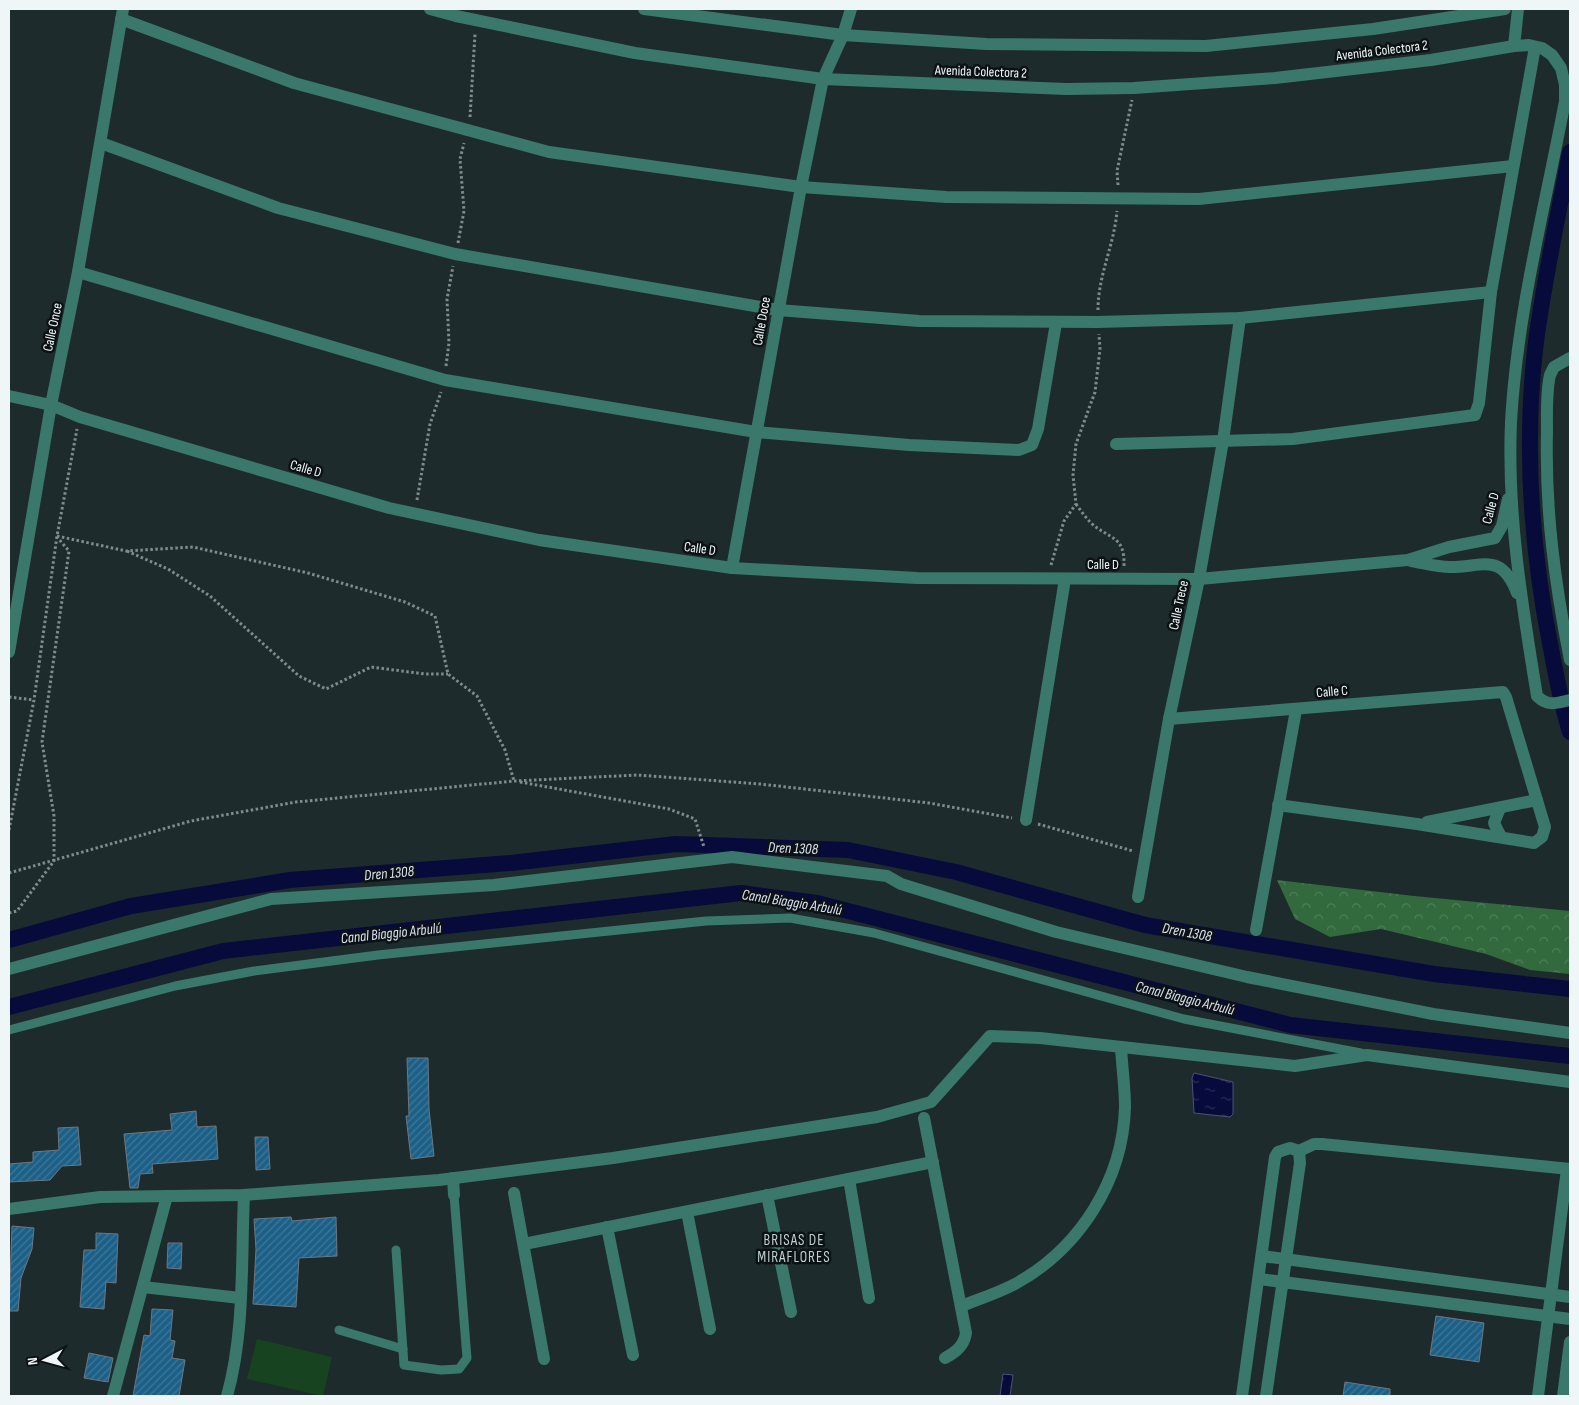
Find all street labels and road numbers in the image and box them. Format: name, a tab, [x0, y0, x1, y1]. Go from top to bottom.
street label: Avenida Colectora 2	[1334, 36, 1429, 65]
street label: Avenida Colectora 2	[934, 61, 1028, 82]
street label: Calle Doce	[749, 296, 774, 347]
street label: Calle Once	[39, 301, 66, 353]
street label: Calle D	[288, 456, 324, 481]
street label: Calle D	[1478, 490, 1503, 526]
street label: Calle D	[683, 538, 717, 559]
street label: Calle D	[1087, 556, 1119, 573]
street label: Calle Trece	[1165, 579, 1192, 631]
street label: Calle C	[1315, 682, 1349, 701]

